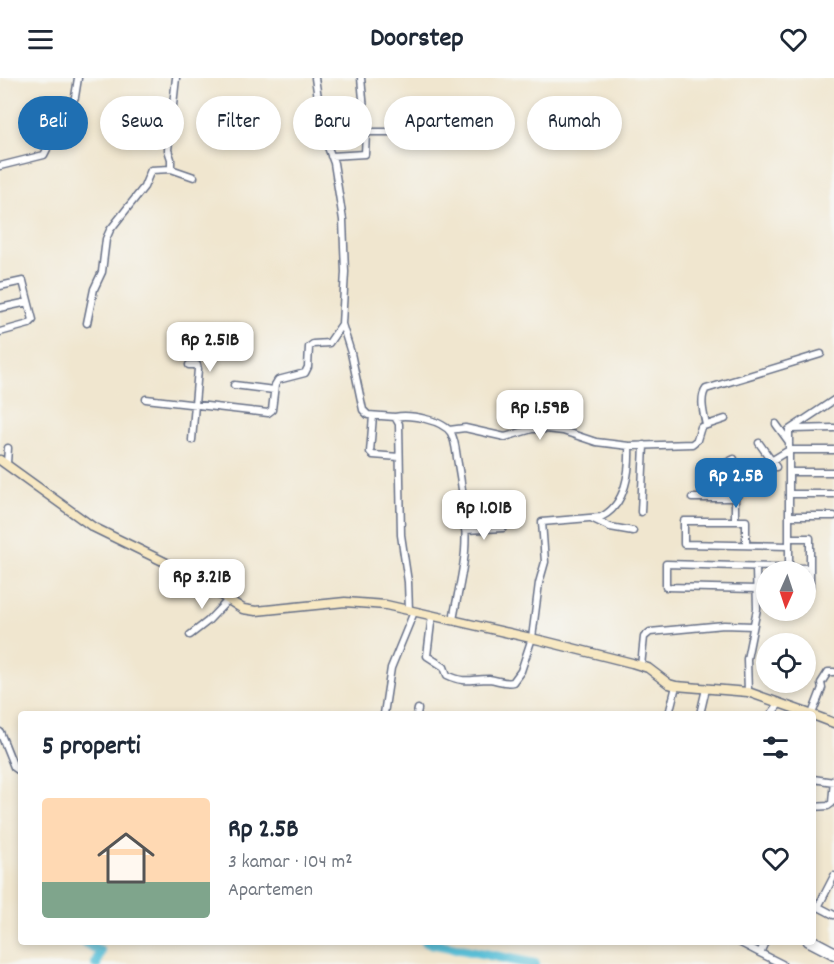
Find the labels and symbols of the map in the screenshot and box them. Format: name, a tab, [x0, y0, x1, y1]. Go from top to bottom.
pin: Rp 2.51B	[148, 322, 272, 373]
pin: Rp 1.59B	[478, 390, 602, 441]
pin: Rp 2.5B	[681, 458, 791, 509]
pin: Rp 1.01B	[422, 490, 546, 541]
pin: Rp 3.21B	[140, 559, 264, 610]
north arrow	[756, 561, 816, 621]

